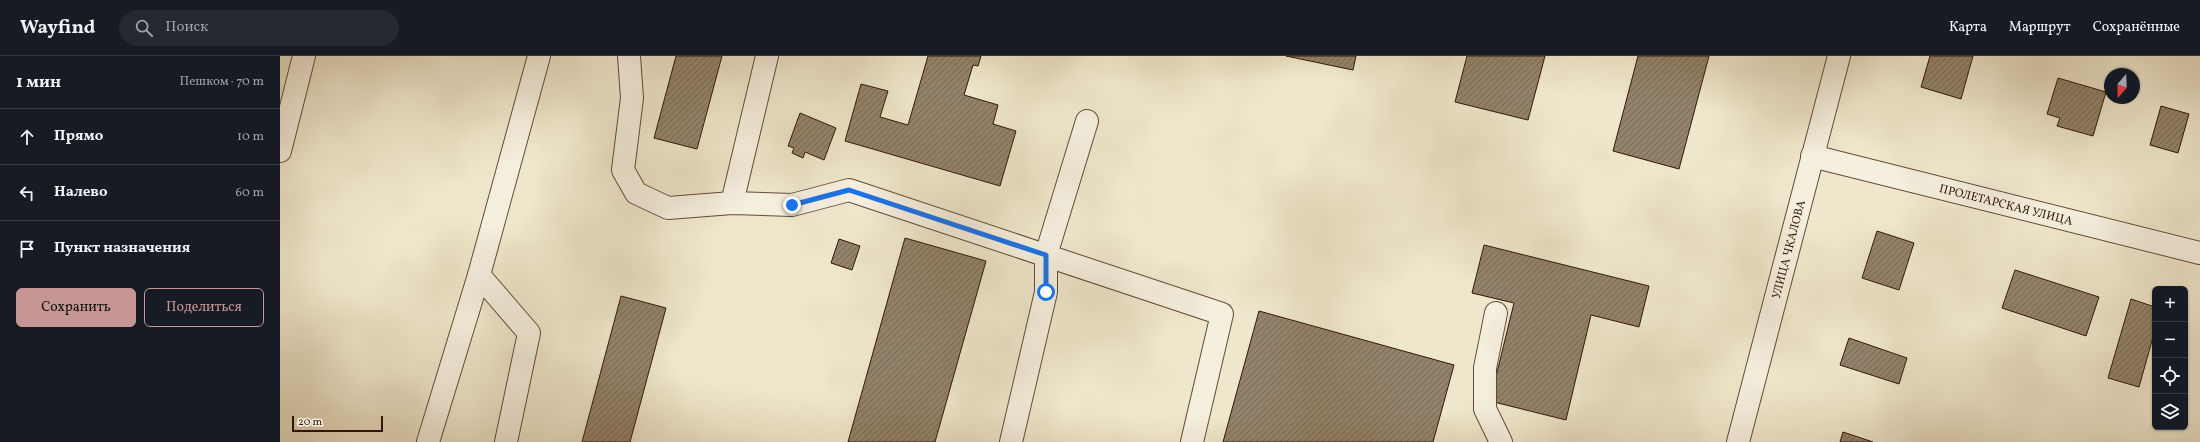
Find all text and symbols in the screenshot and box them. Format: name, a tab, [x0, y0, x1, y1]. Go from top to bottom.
search box	[119, 10, 399, 46]
text: Wayfind	[20, 15, 95, 41]
icon: search	[133, 17, 155, 39]
text: Поиск	[165, 17, 208, 38]
text: Карта	[1949, 18, 1987, 37]
text: Маршрут	[2009, 18, 2071, 37]
text: Сохранённые	[2093, 18, 2180, 37]
north arrow	[2104, 68, 2140, 104]
text: 1 мин	[16, 71, 61, 94]
text: Пешком · 70 m	[180, 73, 264, 91]
icon: ahead	[16, 126, 38, 148]
text: Прямо	[54, 126, 103, 147]
text: 10 m	[237, 128, 264, 146]
street label: ПРОЛЕТАРСКАЯ УЛИЦА	[1937, 181, 2075, 230]
icon: left	[16, 182, 38, 204]
text: Налево	[54, 182, 108, 203]
text: 60 m	[236, 184, 264, 202]
route end	[783, 196, 801, 214]
street label: УЛИЦА ЧКАЛОВА	[1769, 198, 1810, 301]
icon: arrive	[16, 238, 38, 260]
text: Пункт назначения	[54, 238, 190, 259]
route start	[1037, 283, 1055, 301]
map controls	[2152, 286, 2188, 430]
button: +	[2152, 286, 2188, 322]
button: Сохранить	[16, 288, 136, 327]
button: Поделиться	[144, 288, 264, 327]
button: −	[2152, 322, 2188, 358]
button: locate	[2152, 358, 2188, 394]
button: layers	[2152, 394, 2188, 430]
scale bar	[292, 414, 383, 433]
text: 20 m	[298, 415, 322, 430]

